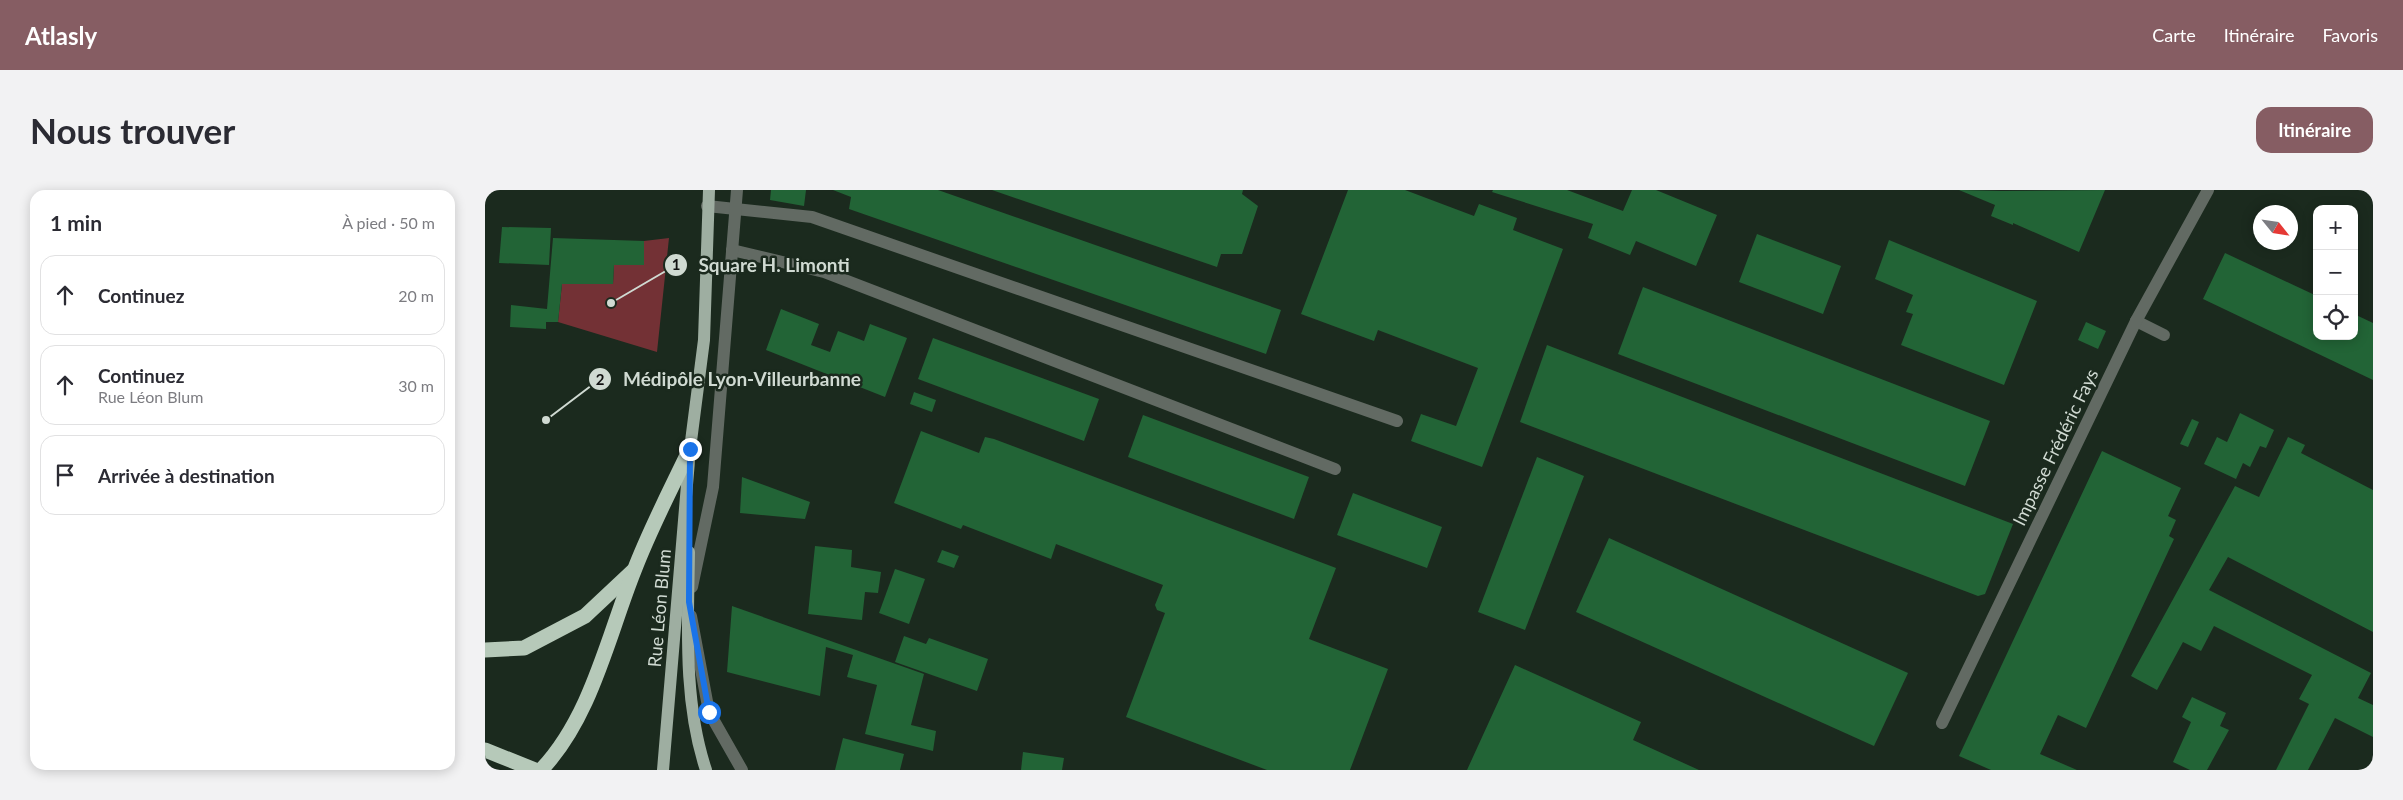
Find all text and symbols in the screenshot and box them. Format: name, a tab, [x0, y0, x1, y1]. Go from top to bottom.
text: Atlasly	[25, 21, 97, 50]
text: Carte	[2152, 24, 2196, 46]
text: Itinéraire	[2224, 24, 2294, 46]
text: Favoris	[2322, 24, 2378, 46]
button: Itinéraire	[2256, 107, 2373, 153]
text: Nous trouver	[30, 109, 235, 151]
north arrow	[2253, 205, 2298, 250]
map controls	[2313, 205, 2358, 340]
button: +	[2313, 205, 2358, 250]
text: 1 min	[50, 210, 102, 235]
text: À pied · 50 m	[342, 213, 435, 232]
callout: Square H. Limonti	[664, 248, 860, 282]
button: −	[2313, 250, 2358, 295]
text: Square H. Limonti	[698, 253, 850, 276]
text: 1	[672, 255, 680, 273]
icon: ahead	[51, 281, 79, 309]
text: Continuez	[98, 284, 184, 307]
text: 20 m	[398, 286, 434, 305]
button: locate	[2313, 295, 2358, 340]
callout: Médipôle Lyon-Villeurbanne	[588, 362, 871, 396]
text: Continuez	[98, 364, 184, 387]
street label: Impasse Frédéric Fays	[2007, 365, 2103, 529]
text: Médipôle Lyon-Villeurbanne	[623, 367, 861, 390]
text: 2	[596, 370, 605, 388]
icon: ahead	[51, 371, 79, 399]
text: 30 m	[398, 376, 434, 395]
text: Rue Léon Blum	[98, 387, 203, 406]
route end	[679, 438, 702, 461]
icon: arrive	[51, 461, 79, 489]
text: Arrivée à destination	[98, 464, 275, 487]
street label: Rue Léon Blum	[643, 548, 675, 668]
route start	[698, 701, 721, 724]

